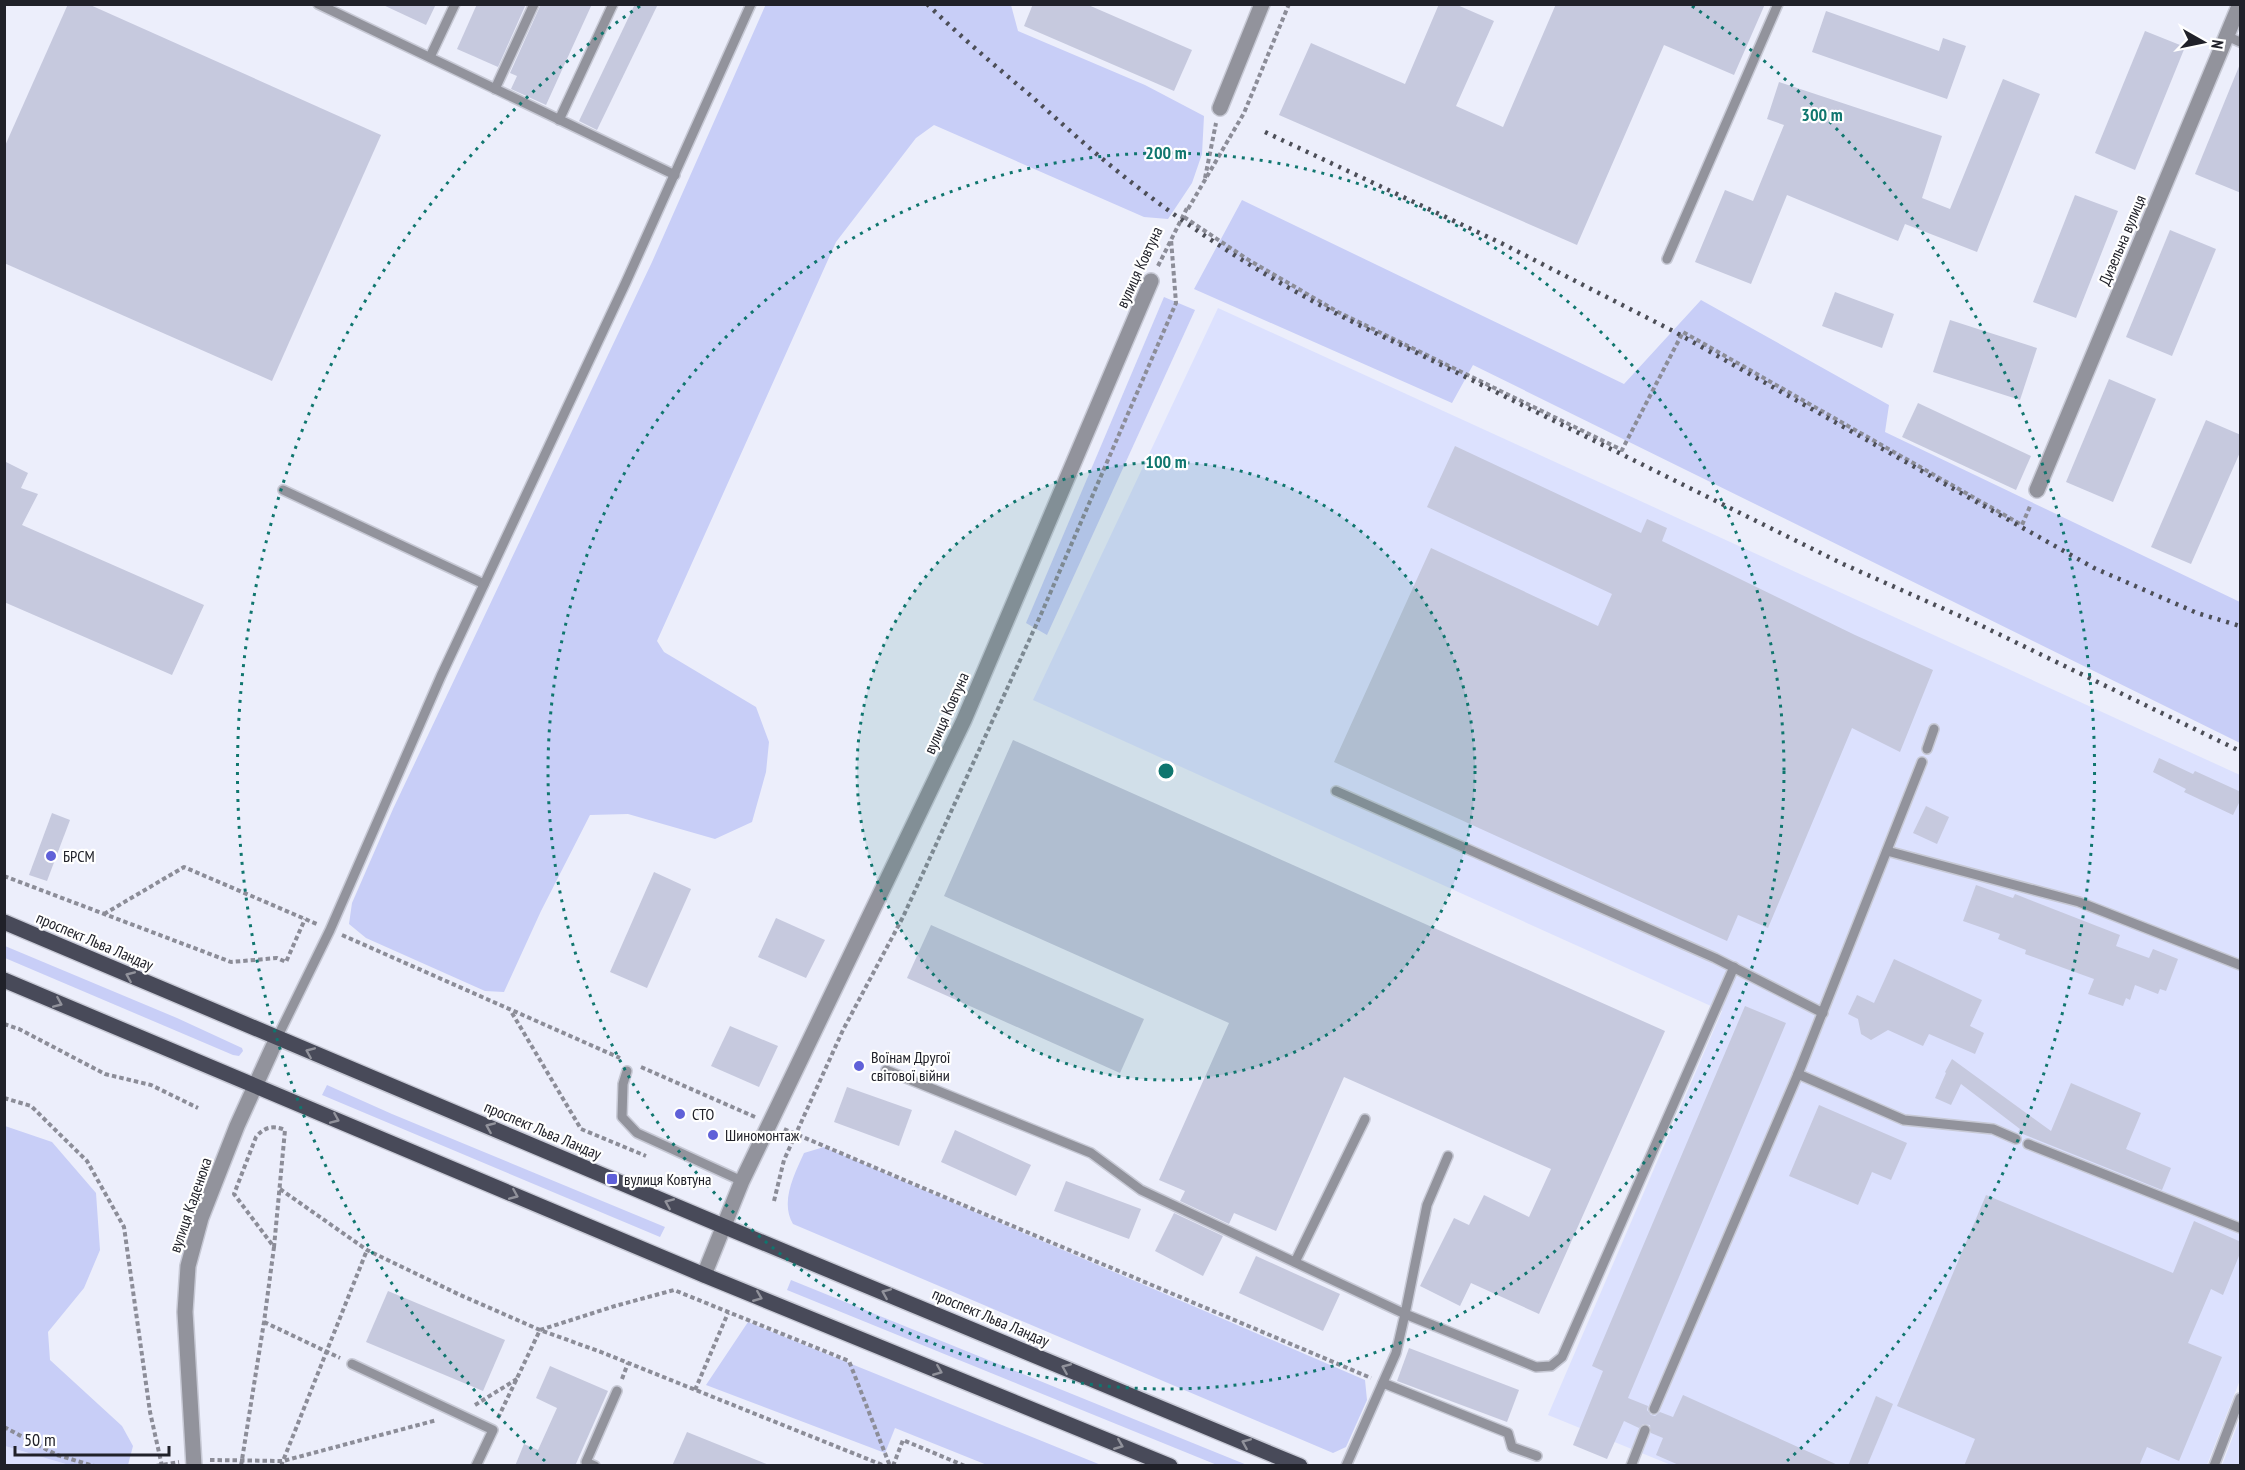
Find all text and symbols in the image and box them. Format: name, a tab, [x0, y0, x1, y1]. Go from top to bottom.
north arrow	[2173, 12, 2233, 72]
text: N	[2207, 39, 2228, 50]
text: 300 m	[1801, 103, 1843, 126]
text: 200 m	[1145, 141, 1187, 164]
street label: Дизельна вулиця	[2094, 192, 2150, 288]
street label: вулиця Ковтуна	[1111, 223, 1167, 311]
text: 100 m	[1145, 450, 1187, 473]
street label: вулиця Ковтуна	[919, 669, 973, 757]
centre of rings	[1156, 761, 1176, 781]
place label: БРСМ	[63, 846, 95, 866]
marker: БРСМ	[44, 849, 58, 863]
street label: проспект Льва Ландау	[33, 907, 157, 975]
one-way arrow	[126, 971, 137, 983]
one-way arrow	[52, 995, 63, 1007]
one-way arrow	[305, 1047, 316, 1059]
place label: Воїнам Другої світової війни	[871, 1047, 951, 1085]
marker: Воїнам Другої світової війни	[852, 1059, 866, 1073]
street label: проспект Льва Ландау	[481, 1096, 605, 1164]
place label: СТО	[692, 1104, 714, 1124]
marker: СТО	[673, 1107, 687, 1121]
one-way arrow	[329, 1112, 340, 1124]
one-way arrow	[485, 1122, 496, 1134]
place label: Шиномонтаж	[725, 1125, 800, 1145]
marker: Шиномонтаж	[706, 1128, 720, 1142]
street label: вулиця Каденюка	[164, 1155, 216, 1255]
place label: вулиця Ковтуна	[624, 1169, 711, 1189]
marker: вулиця Ковтуна	[605, 1172, 619, 1186]
one-way arrow	[508, 1188, 519, 1200]
one-way arrow	[665, 1198, 676, 1210]
street label: проспект Льва Ландау	[929, 1283, 1053, 1351]
one-way arrow	[882, 1288, 893, 1300]
one-way arrow	[752, 1290, 763, 1303]
one-way arrow	[1062, 1363, 1073, 1375]
one-way arrow	[932, 1364, 943, 1376]
scale bar	[15, 1419, 170, 1457]
text: 50 m	[24, 1428, 56, 1451]
one-way arrow	[1113, 1438, 1124, 1450]
one-way arrow	[1242, 1438, 1253, 1450]

